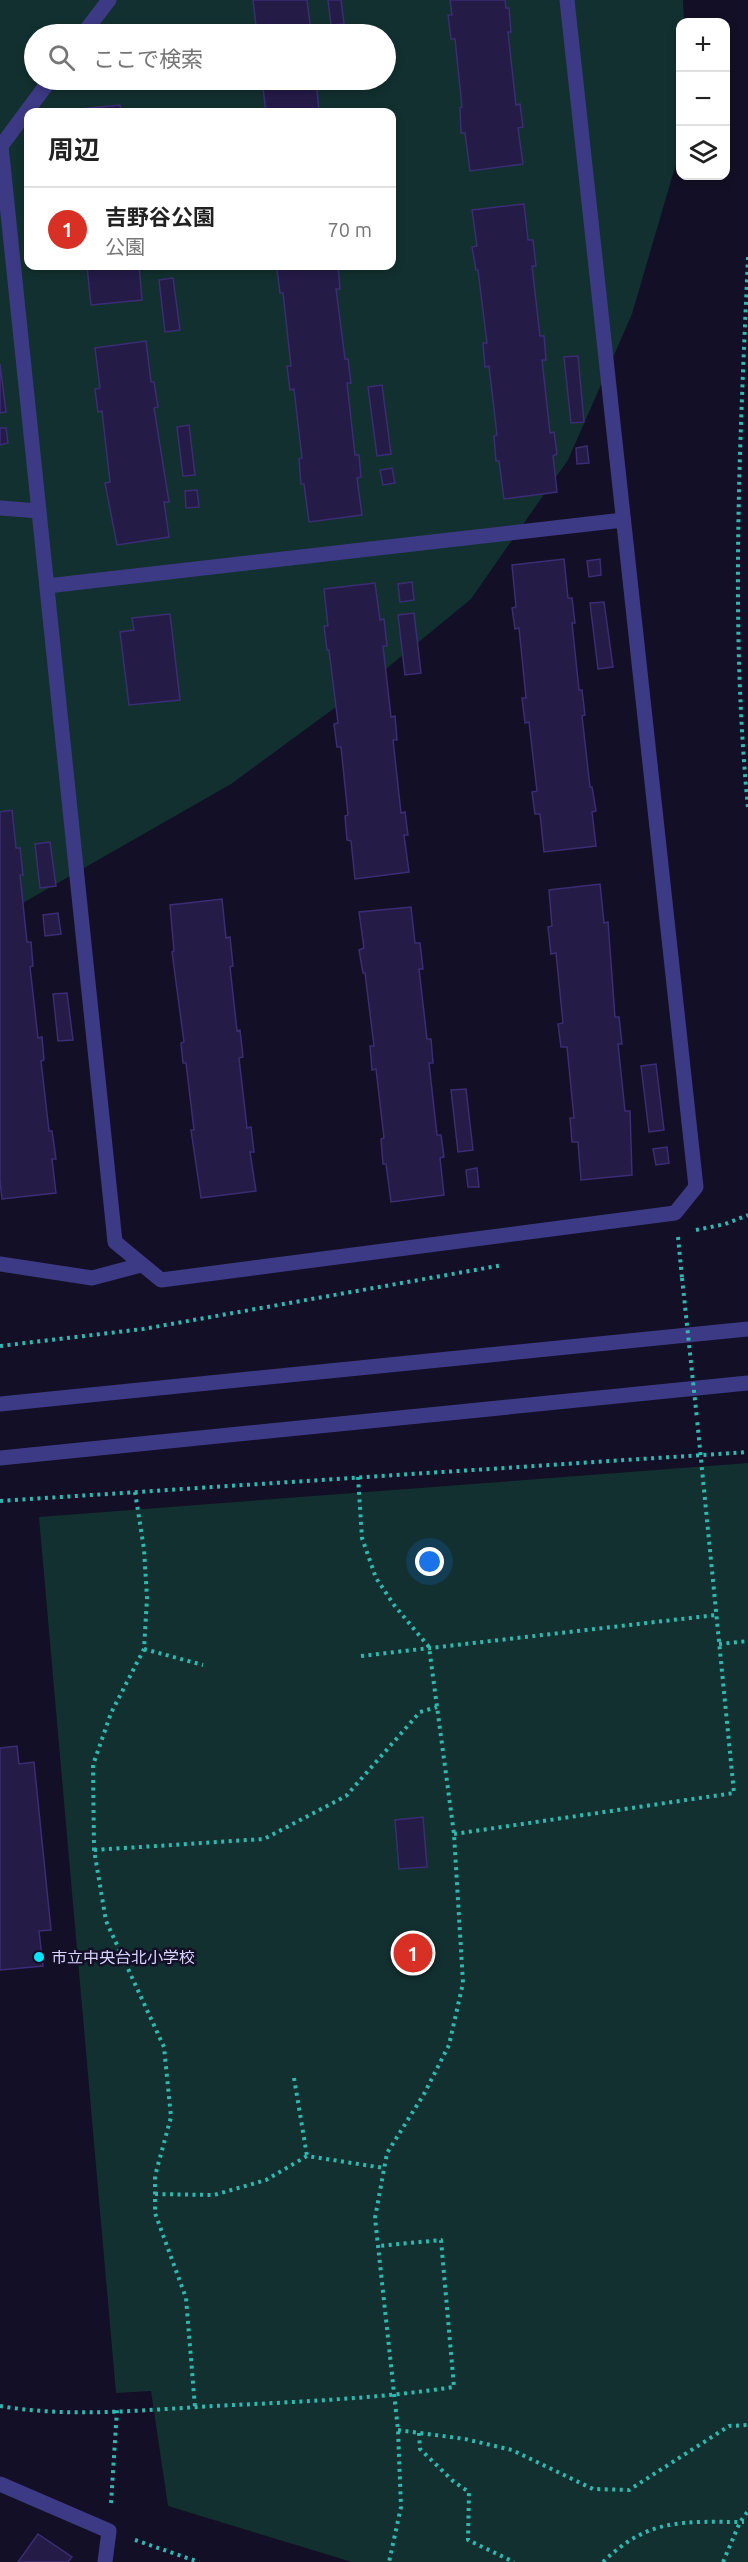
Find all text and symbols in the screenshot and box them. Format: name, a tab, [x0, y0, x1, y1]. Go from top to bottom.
map controls	[676, 18, 730, 180]
button: +	[676, 18, 730, 72]
search box	[24, 24, 396, 90]
icon: search	[45, 41, 78, 74]
text: ここで検索	[93, 46, 203, 71]
button: −	[676, 72, 730, 126]
button: layers	[676, 126, 730, 180]
text: 周辺	[48, 135, 100, 164]
text: 吉野谷公園	[105, 204, 215, 229]
text: 1	[62, 218, 73, 241]
text: 70 m	[328, 218, 372, 241]
text: 公園	[105, 235, 145, 258]
your location	[415, 1547, 444, 1576]
pin: 1	[394, 1930, 432, 1976]
place label: 市立中央台北小学校	[51, 1948, 195, 1966]
marker: 市立中央台北小学校	[32, 1950, 46, 1964]

